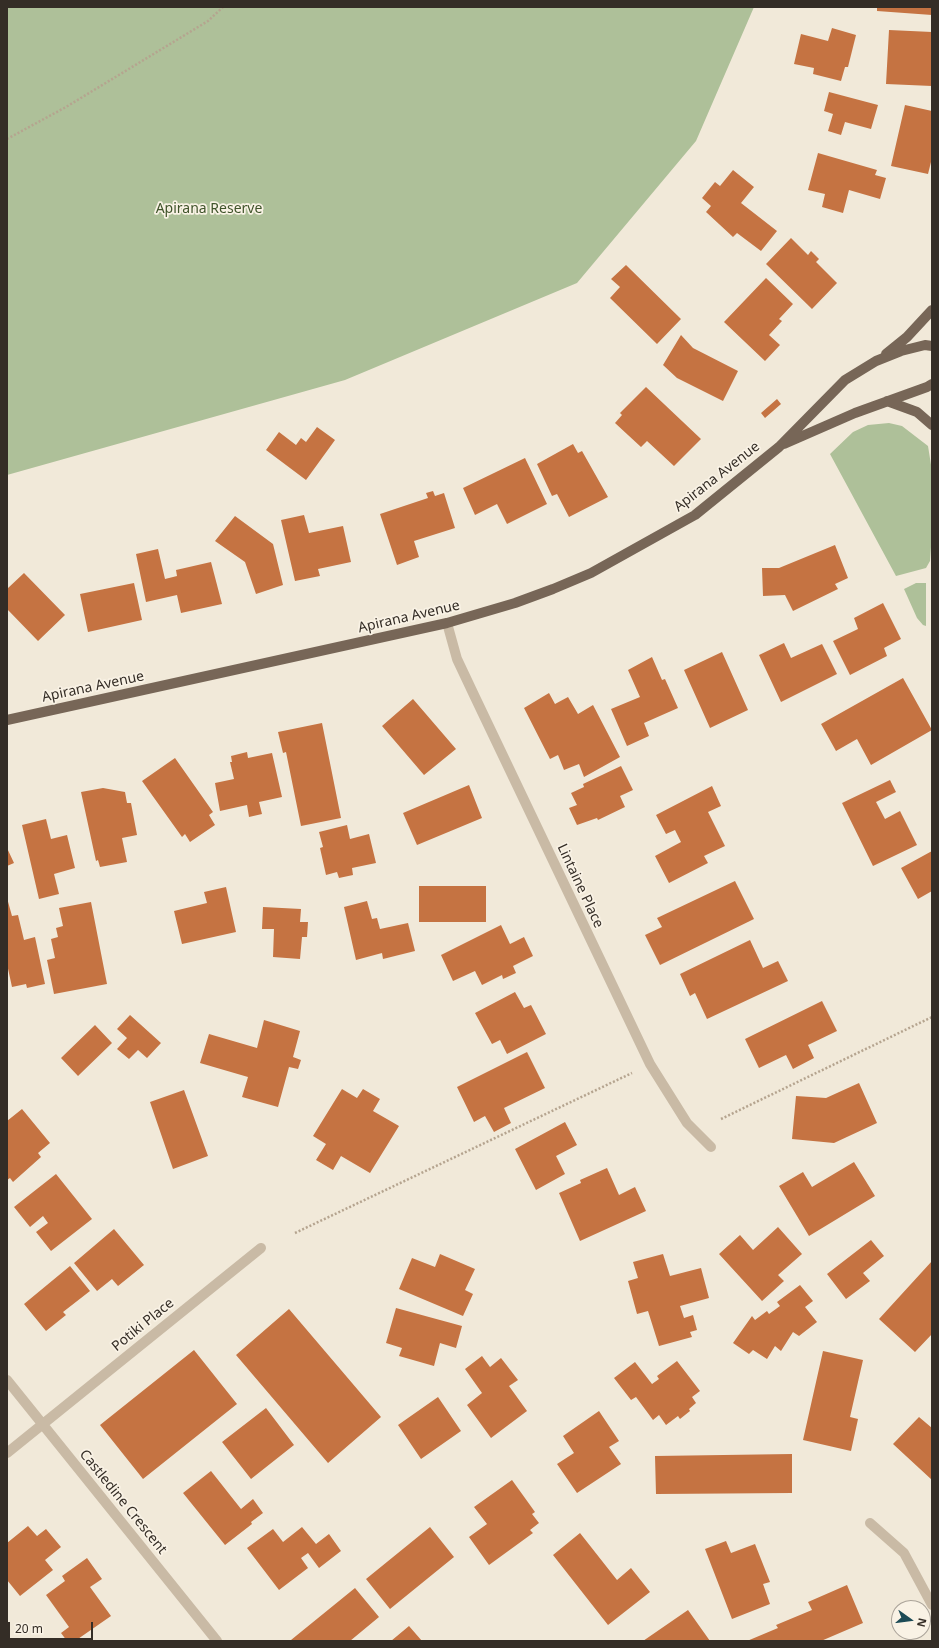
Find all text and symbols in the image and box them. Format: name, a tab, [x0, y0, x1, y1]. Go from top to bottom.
park label: Apirana Reserve	[156, 201, 262, 217]
street label: Apirana Avenue	[671, 438, 763, 516]
street label: Apirana Avenue	[357, 597, 461, 637]
street label: Apirana Avenue	[40, 668, 146, 706]
street label: Lintaine Place	[553, 841, 607, 931]
street label: Potiki Place	[109, 1295, 177, 1355]
street label: Castledine Crescent	[76, 1446, 170, 1558]
north arrow	[891, 1600, 931, 1640]
scale bar	[10, 1614, 95, 1640]
text: N	[914, 1617, 931, 1629]
text: 20 m	[15, 1620, 43, 1637]

